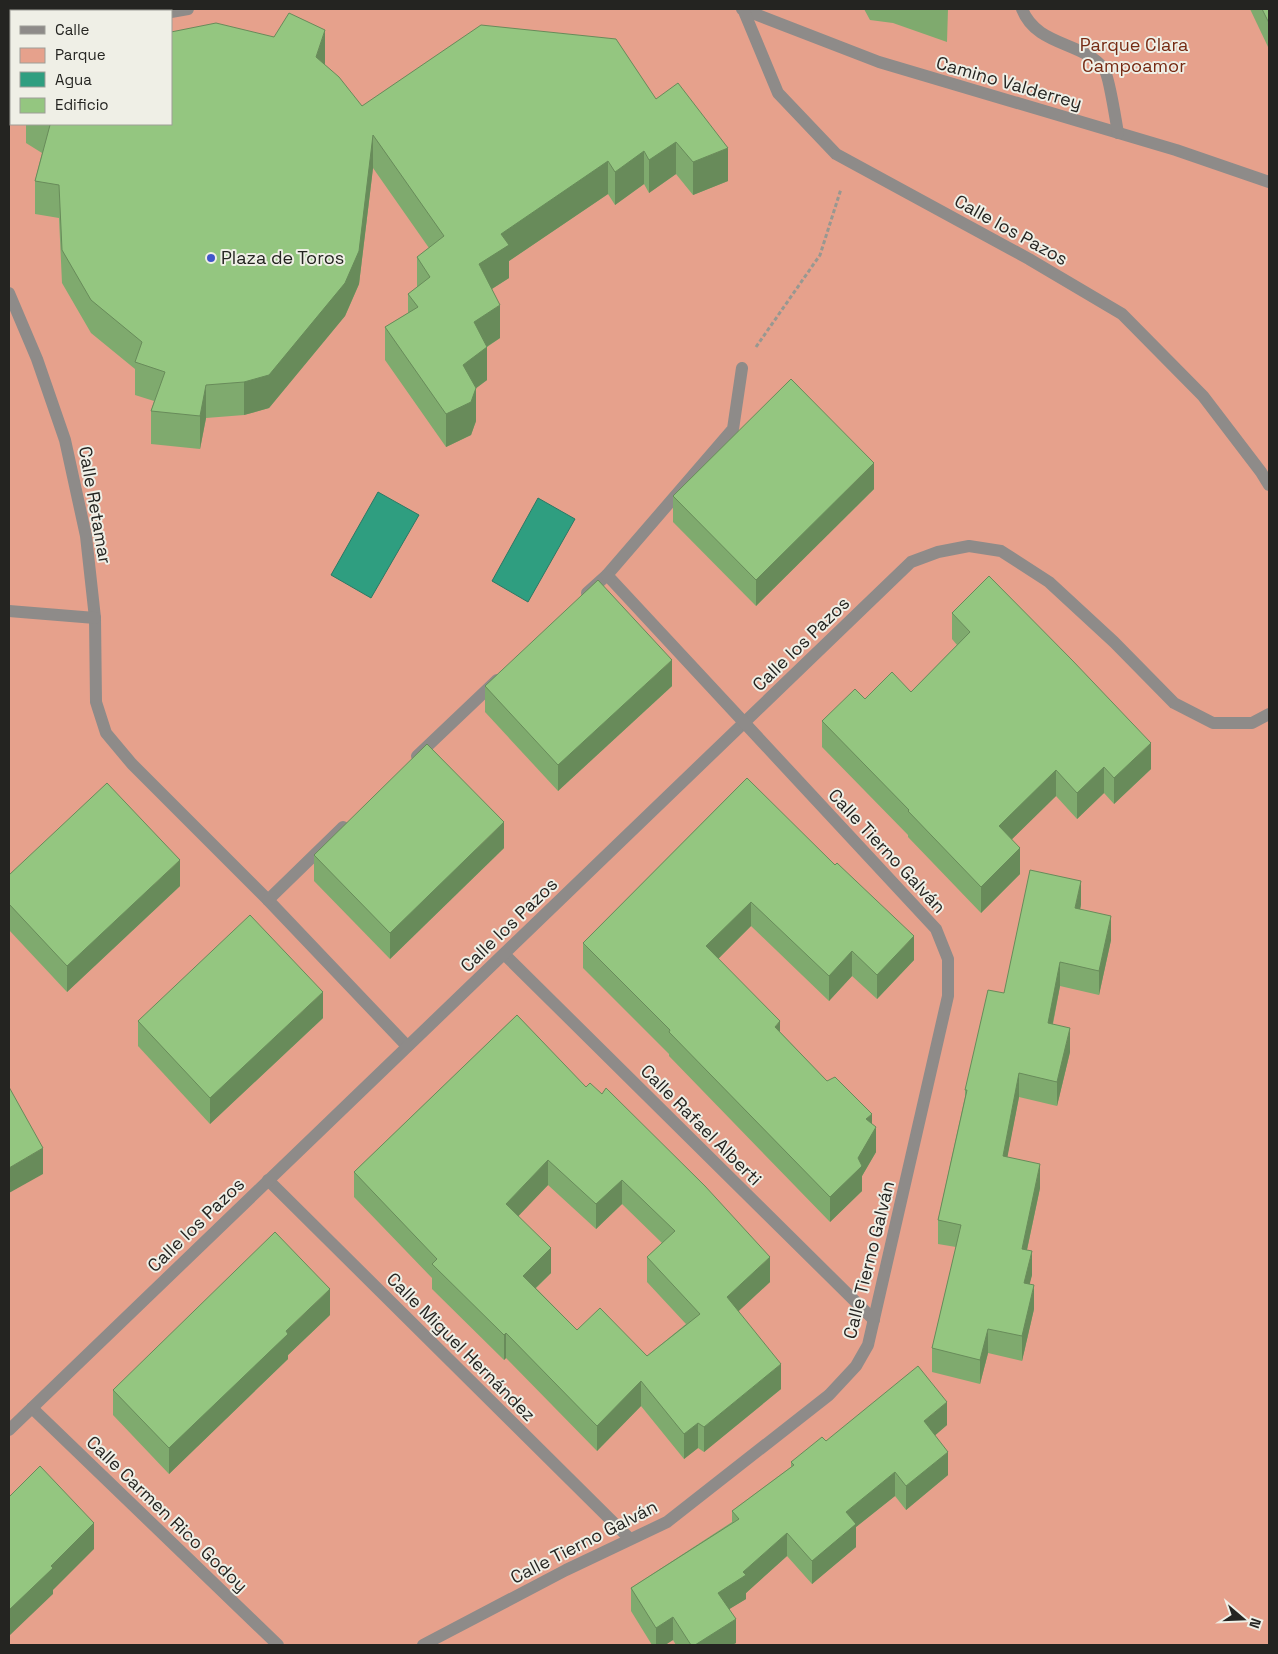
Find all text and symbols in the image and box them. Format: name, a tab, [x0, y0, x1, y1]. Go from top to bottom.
legend	[10, 10, 172, 125]
text: Calle	[55, 20, 90, 39]
park label: Parque Clara Campoamor	[1080, 33, 1188, 77]
text: Parque	[55, 45, 106, 64]
street label: Camino Valderrey	[934, 51, 1085, 114]
text: Agua	[55, 70, 92, 89]
text: Edificio	[55, 95, 109, 114]
street label: Calle los Pazos	[950, 189, 1072, 270]
place label: Plaza de Toros	[221, 246, 344, 269]
marker: Plaza de Toros	[205, 252, 217, 264]
street label: Calle Retamar	[74, 444, 117, 566]
street label: Calle los Pazos	[747, 592, 854, 696]
street label: Calle Tierno Galván	[824, 784, 951, 918]
street label: Calle los Pazos	[455, 873, 562, 977]
street label: Calle Rafael Alberti	[636, 1059, 767, 1190]
street label: Calle los Pazos	[142, 1173, 249, 1277]
street label: Calle Tierno Galván	[838, 1178, 899, 1341]
street label: Calle Miguel Hernández	[382, 1267, 541, 1426]
street label: Calle Carmen Rico Godoy	[82, 1431, 253, 1597]
street label: Calle Tierno Galván	[506, 1495, 661, 1589]
north arrow	[1218, 1594, 1268, 1644]
text: N	[1245, 1616, 1265, 1631]

